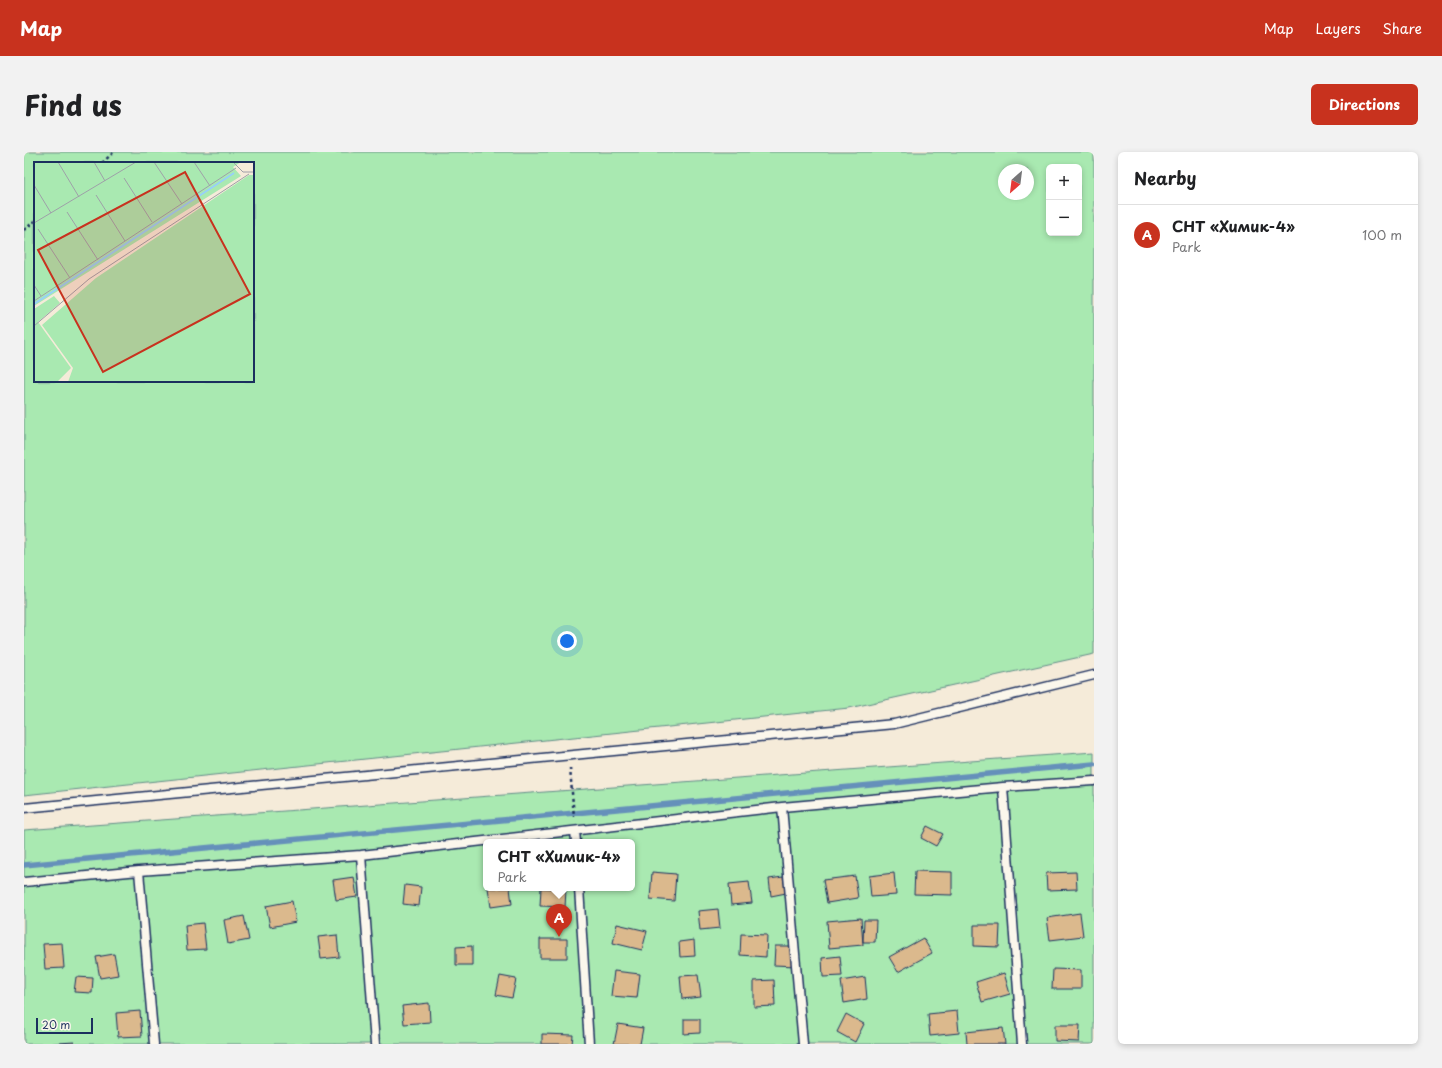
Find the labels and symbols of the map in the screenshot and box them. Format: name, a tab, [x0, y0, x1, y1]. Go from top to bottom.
inset map	[34, 162, 254, 382]
north arrow	[998, 164, 1034, 200]
your location	[557, 631, 577, 651]
pin: A	[546, 904, 572, 937]
scale bar	[36, 1016, 93, 1035]

